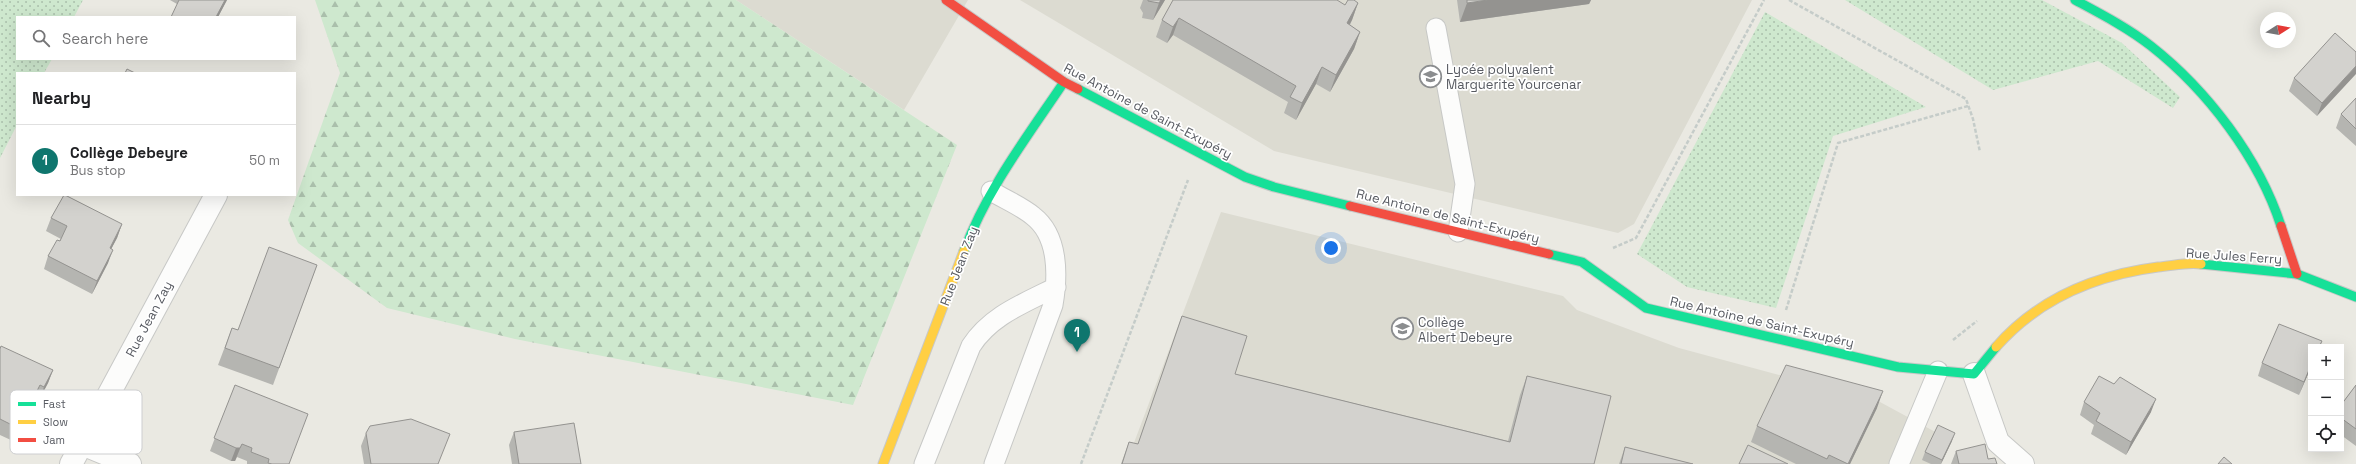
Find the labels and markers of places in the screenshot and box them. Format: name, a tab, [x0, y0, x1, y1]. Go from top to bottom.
place label: Lycée polyvalent Marguerite Yourcenar	[1446, 61, 1581, 93]
school or university icon: Lycée polyvalent Marguerite Yourcenar	[1417, 63, 1443, 89]
place label: Collège Albert Debeyre	[1418, 314, 1512, 346]
school or university icon: Collège Albert Debeyre	[1390, 316, 1416, 342]
pin: 1	[1064, 319, 1090, 352]

